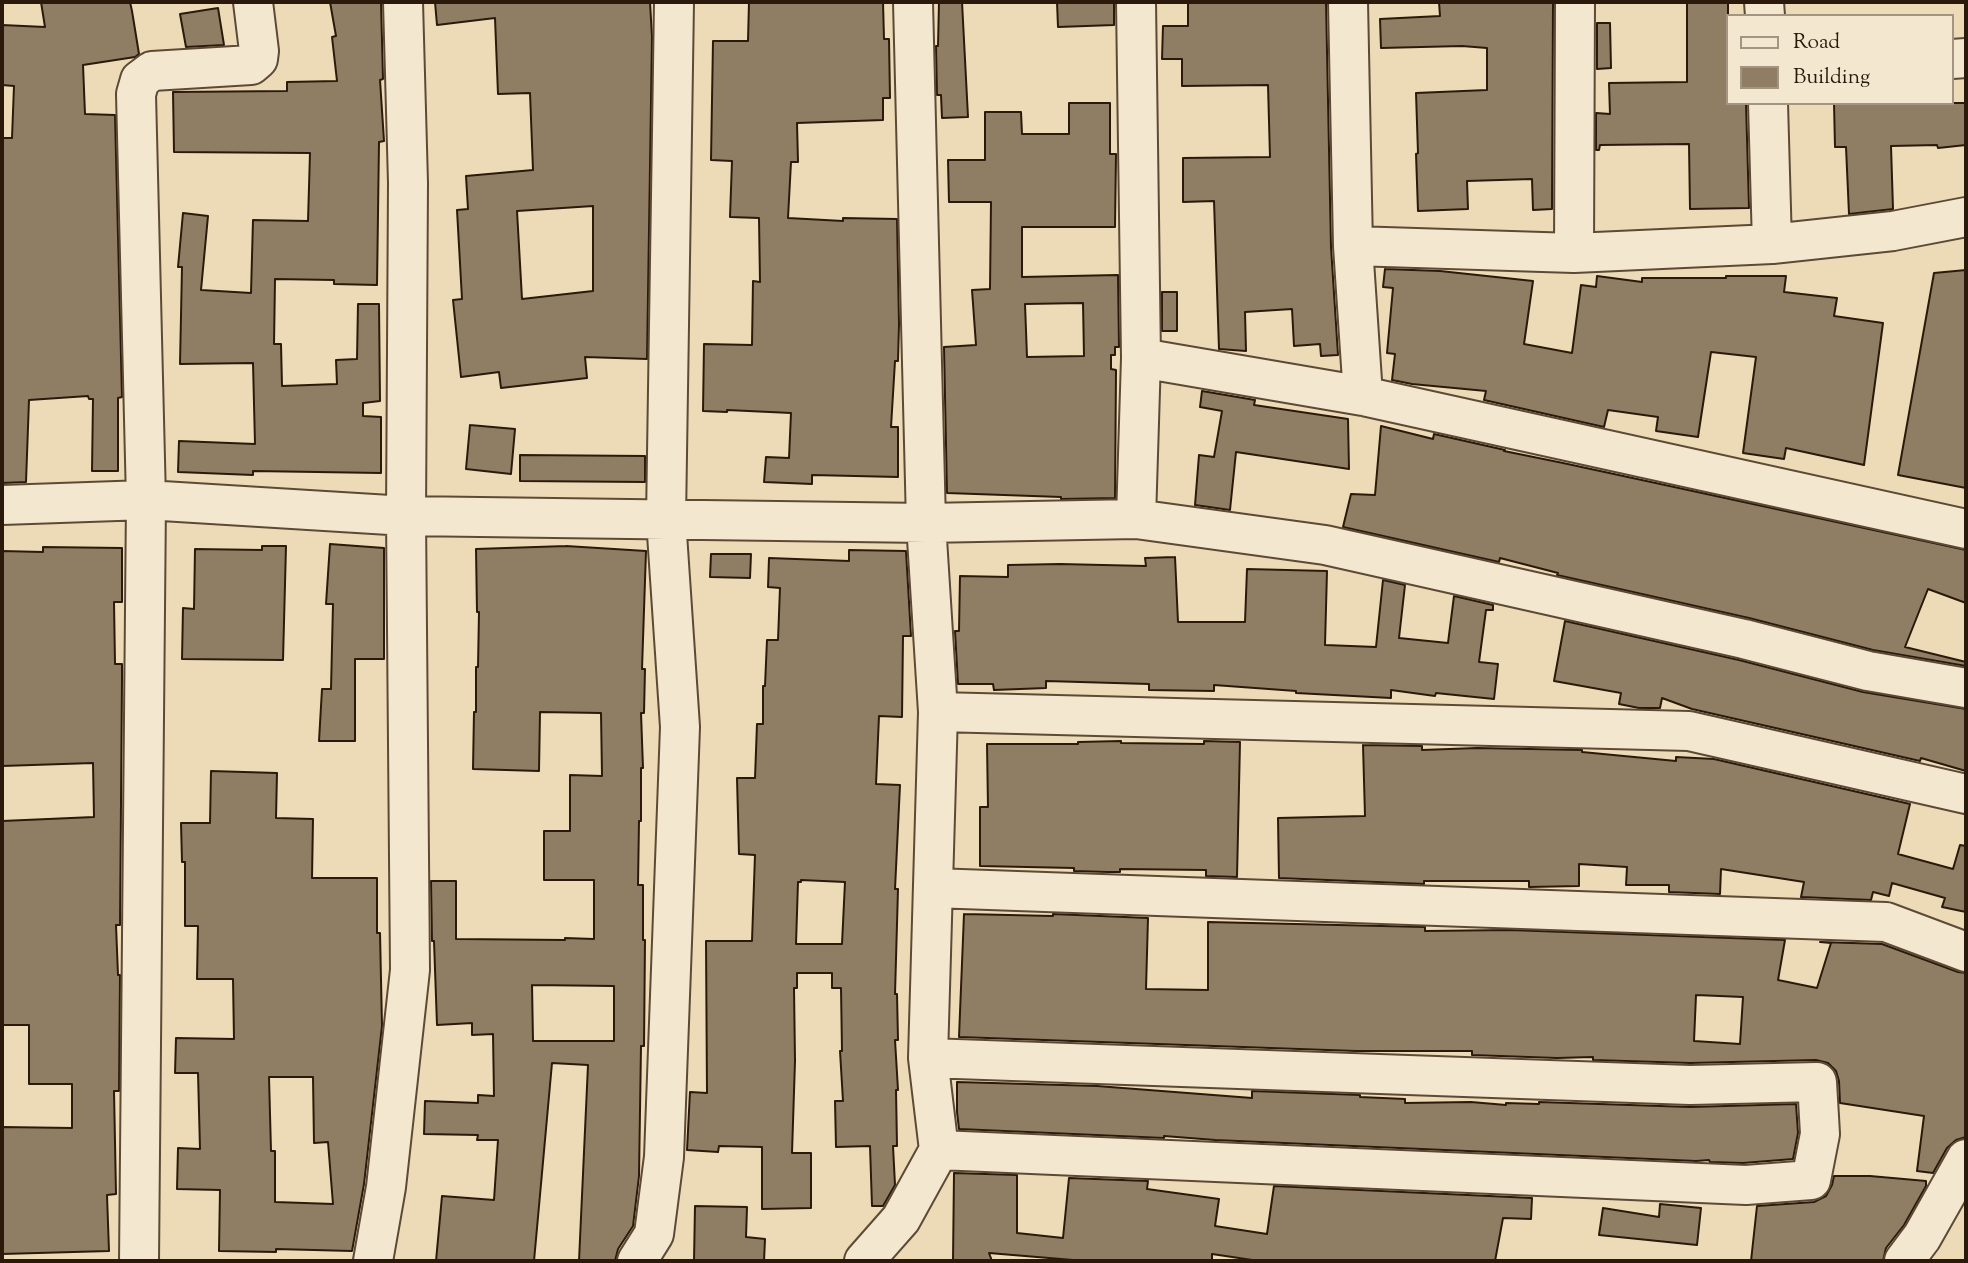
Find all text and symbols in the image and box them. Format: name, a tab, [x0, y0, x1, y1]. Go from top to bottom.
legend	[1727, 14, 1954, 105]
text: Road	[1793, 28, 1840, 58]
text: Building	[1793, 63, 1870, 93]

